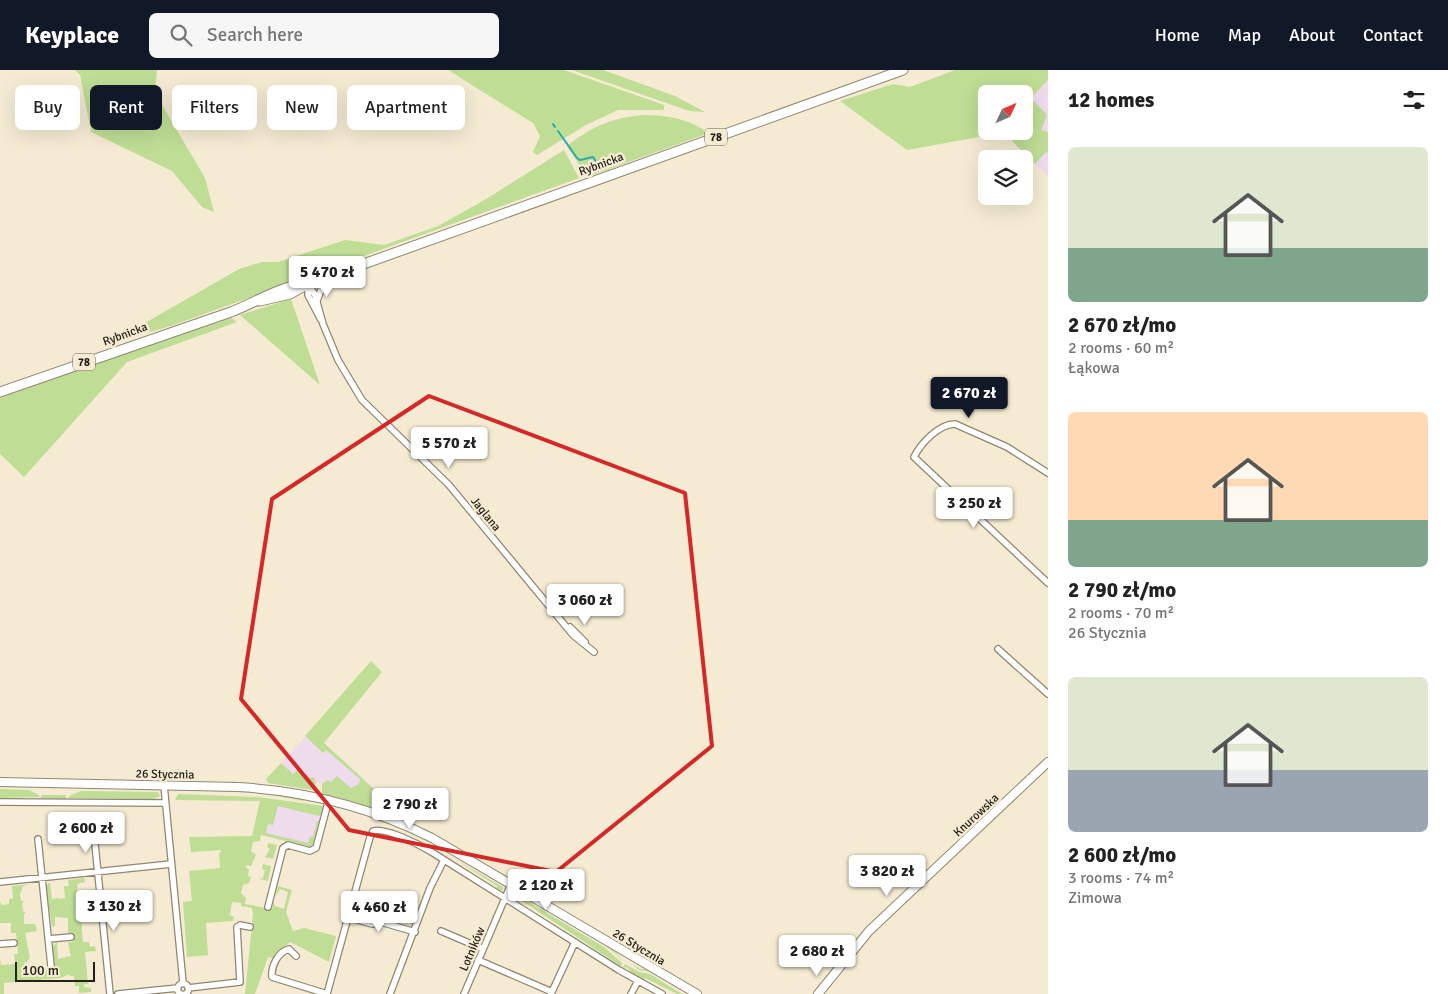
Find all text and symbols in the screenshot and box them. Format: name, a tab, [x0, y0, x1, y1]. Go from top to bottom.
search box	[149, 13, 499, 58]
text: Keyplace	[25, 20, 119, 50]
icon: search	[167, 21, 195, 49]
text: Search here	[207, 23, 303, 47]
text: Home	[1155, 24, 1200, 46]
text: Map	[1228, 24, 1261, 46]
text: About	[1289, 24, 1335, 46]
text: Contact	[1363, 24, 1423, 46]
chip: Buy	[15, 85, 80, 130]
chip: Rent	[90, 85, 162, 130]
chip: Filters	[172, 85, 257, 130]
chip: New	[267, 85, 337, 130]
chip: Apartment	[347, 85, 465, 130]
north arrow	[978, 85, 1032, 140]
map controls	[978, 85, 1033, 205]
icon: filters	[1400, 86, 1428, 114]
text: 12 homes	[1068, 87, 1154, 113]
road number: 78	[705, 128, 727, 146]
street label: Rybnicka	[577, 149, 626, 180]
button: layers	[978, 150, 1033, 205]
icon: home	[1203, 180, 1293, 270]
pin: 5 470 zł	[275, 256, 379, 298]
text: 5 470 zł	[300, 262, 354, 282]
text: 2 670 zł/mo	[1068, 312, 1176, 338]
street label: Rybnicka	[101, 319, 150, 350]
text: 2 rooms · 60 m²	[1068, 338, 1174, 358]
road number: 78	[73, 354, 95, 370]
text: Łąkowa	[1068, 358, 1120, 378]
pin: 2 670 zł	[917, 376, 1021, 419]
text: 2 670 zł	[942, 383, 996, 403]
pin: 5 570 zł	[397, 426, 501, 469]
text: 5 570 zł	[422, 433, 476, 453]
icon: home	[1203, 445, 1293, 535]
pin: 3 250 zł	[922, 486, 1026, 529]
text: 3 250 zł	[947, 493, 1001, 513]
street label: Jaglana	[467, 494, 504, 534]
text: 2 790 zł/mo	[1068, 577, 1176, 603]
pin: 3 060 zł	[533, 584, 637, 626]
text: 3 060 zł	[558, 590, 612, 610]
text: 2 rooms · 70 m²	[1068, 603, 1174, 623]
text: 26 Stycznia	[1068, 623, 1147, 643]
icon: home	[1203, 710, 1293, 800]
street label: 26 Stycznia	[135, 766, 195, 783]
pin: 2 790 zł	[358, 788, 462, 830]
street label: Knurowska	[951, 791, 1002, 840]
text: 2 790 zł	[383, 794, 437, 814]
pin: 2 600 zł	[34, 812, 138, 854]
text: 2 600 zł	[59, 818, 113, 838]
text: 2 600 zł/mo	[1068, 842, 1176, 868]
pin: 3 820 zł	[835, 854, 939, 897]
text: 3 820 zł	[860, 861, 914, 881]
pin: 2 120 zł	[494, 868, 598, 911]
text: 3 rooms · 74 m²	[1068, 868, 1174, 888]
text: 2 120 zł	[519, 875, 573, 895]
text: Zimowa	[1068, 888, 1122, 908]
pin: 3 130 zł	[62, 890, 166, 932]
pin: 4 460 zł	[327, 890, 431, 933]
text: 3 130 zł	[87, 896, 141, 916]
text: 4 460 zł	[352, 897, 406, 917]
street label: Lotników	[456, 924, 489, 974]
street label: 26 Stycznia	[610, 926, 668, 969]
pin: 2 680 zł	[765, 934, 869, 977]
text: 2 680 zł	[790, 941, 844, 961]
scale bar	[15, 959, 95, 982]
text: 100 m	[22, 962, 59, 979]

